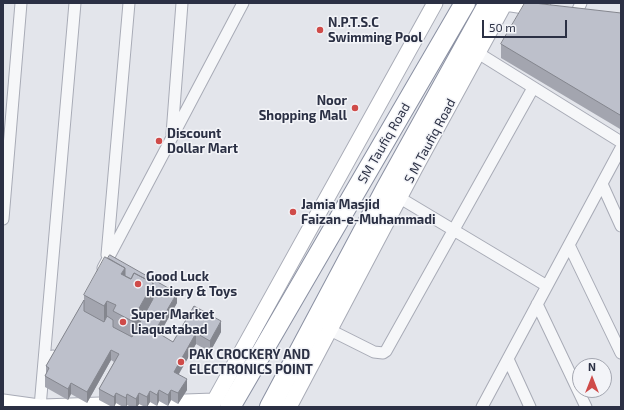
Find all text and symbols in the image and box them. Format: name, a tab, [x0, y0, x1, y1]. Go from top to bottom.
scale bar	[484, 12, 569, 38]
place label: N.P.T.S.C Swimming Pool	[328, 15, 422, 46]
text: 50 m	[489, 20, 516, 34]
marker: N.P.T.S.C Swimming Pool	[315, 25, 325, 35]
place label: Noor Shopping Mall	[259, 93, 347, 124]
street label: S M Taufiq Road	[401, 96, 459, 186]
street label: SM Taufiq Road	[355, 100, 413, 186]
marker: Noor Shopping Mall	[350, 103, 360, 113]
place label: Discount Dollar Mart	[167, 126, 238, 157]
marker: Discount Dollar Mart	[154, 136, 164, 146]
place label: Jamia Masjid Faizan-e-Muhammadi	[301, 197, 436, 228]
marker: Jamia Masjid Faizan-e-Muhammadi	[288, 207, 298, 217]
place label: Good Luck Hosiery & Toys	[146, 269, 237, 300]
marker: Good Luck Hosiery & Toys	[133, 279, 143, 289]
place label: Super Market Liaquatabad	[131, 307, 214, 338]
marker: Super Market Liaquatabad	[118, 317, 128, 327]
place label: PAK CROCKERY AND ELECTRONICS POINT	[189, 347, 313, 378]
marker: PAK CROCKERY AND ELECTRONICS POINT	[176, 357, 186, 367]
north arrow	[572, 358, 612, 398]
text: N	[588, 360, 596, 373]

